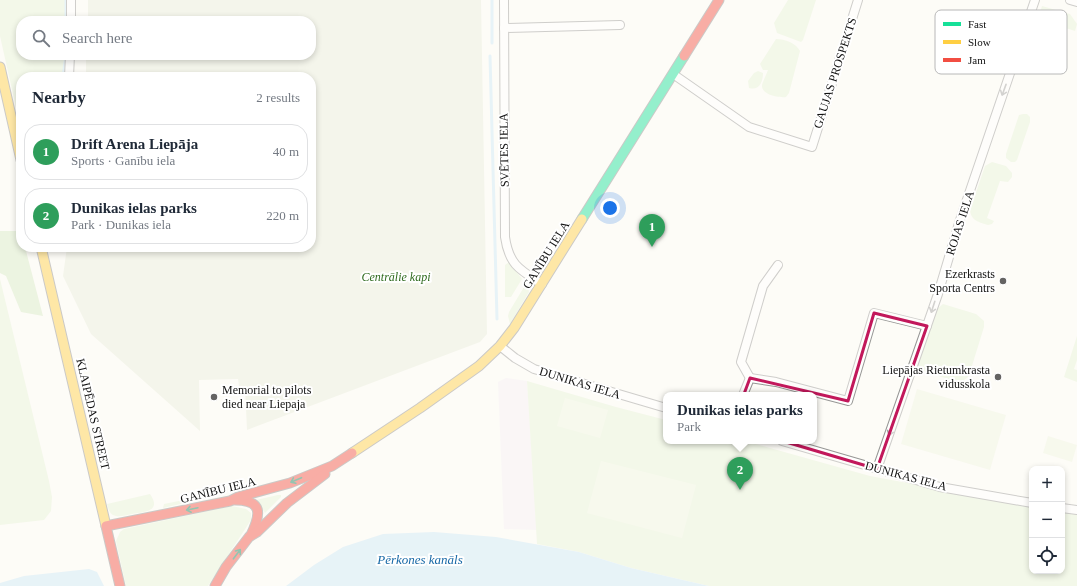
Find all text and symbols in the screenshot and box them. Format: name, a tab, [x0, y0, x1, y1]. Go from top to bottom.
legend	[935, 10, 1067, 74]
search box	[16, 16, 316, 60]
street label: GAUJAS PROSPEKTS	[810, 16, 860, 130]
text: Fast	[968, 18, 986, 30]
icon: search	[30, 27, 52, 49]
text: Search here	[62, 30, 132, 46]
text: Slow	[968, 36, 991, 48]
text: Jam	[968, 54, 986, 66]
one-way arrow	[1000, 83, 1007, 96]
text: Nearby	[32, 88, 86, 107]
text: 2 results	[256, 90, 300, 105]
street label: SVĒTES IELA	[496, 112, 512, 187]
text: Drift Arena Liepāja	[71, 136, 198, 152]
text: 1	[43, 144, 49, 159]
text: 40 m	[273, 144, 299, 159]
text: Sports · Ganību iela	[71, 153, 175, 168]
street label: ROJAS IELA	[943, 189, 977, 257]
your location	[600, 198, 620, 218]
text: Dunikas ielas parks	[71, 200, 197, 216]
text: 2	[43, 208, 49, 223]
text: 220 m	[266, 208, 299, 223]
pin: 1	[639, 214, 665, 247]
text: Park · Dunikas iela	[71, 217, 171, 232]
street label: GANĪBU IELA	[520, 218, 573, 291]
place label: Ezerkrasts Sporta Centrs	[929, 267, 995, 295]
park label: Centrālie kapi	[362, 270, 431, 284]
marker: Ezerkrasts Sporta Centrs	[998, 276, 1008, 286]
one-way arrow	[929, 300, 936, 313]
street label: KLAIPĒDAS STREET	[73, 357, 113, 472]
place label: Liepājas Rietumkrasta vidusskola	[882, 363, 991, 391]
street label: DUNIKAS IELA	[538, 364, 623, 402]
marker: Liepājas Rietumkrasta vidusskola	[993, 372, 1003, 382]
place label: Memorial to pilots died near Liepaja	[222, 383, 312, 411]
marker: Memorial to pilots died near Liepaja	[209, 392, 219, 402]
popup	[663, 392, 817, 444]
text: Dunikas ielas parks	[677, 402, 803, 418]
text: Park	[677, 419, 701, 434]
one-way arrow	[887, 423, 895, 435]
pin: 2	[727, 457, 753, 490]
street label: DUNIKAS IELA	[863, 458, 949, 494]
map controls	[1029, 466, 1065, 574]
button: +	[1029, 466, 1065, 502]
street label: GANĪBU IELA	[179, 474, 257, 506]
one-way arrow	[290, 477, 302, 485]
button: −	[1029, 502, 1065, 538]
one-way arrow	[186, 505, 199, 513]
button: locate	[1029, 538, 1065, 574]
one-way arrow	[232, 548, 241, 559]
water label: Pērkones kanāls	[376, 552, 463, 567]

